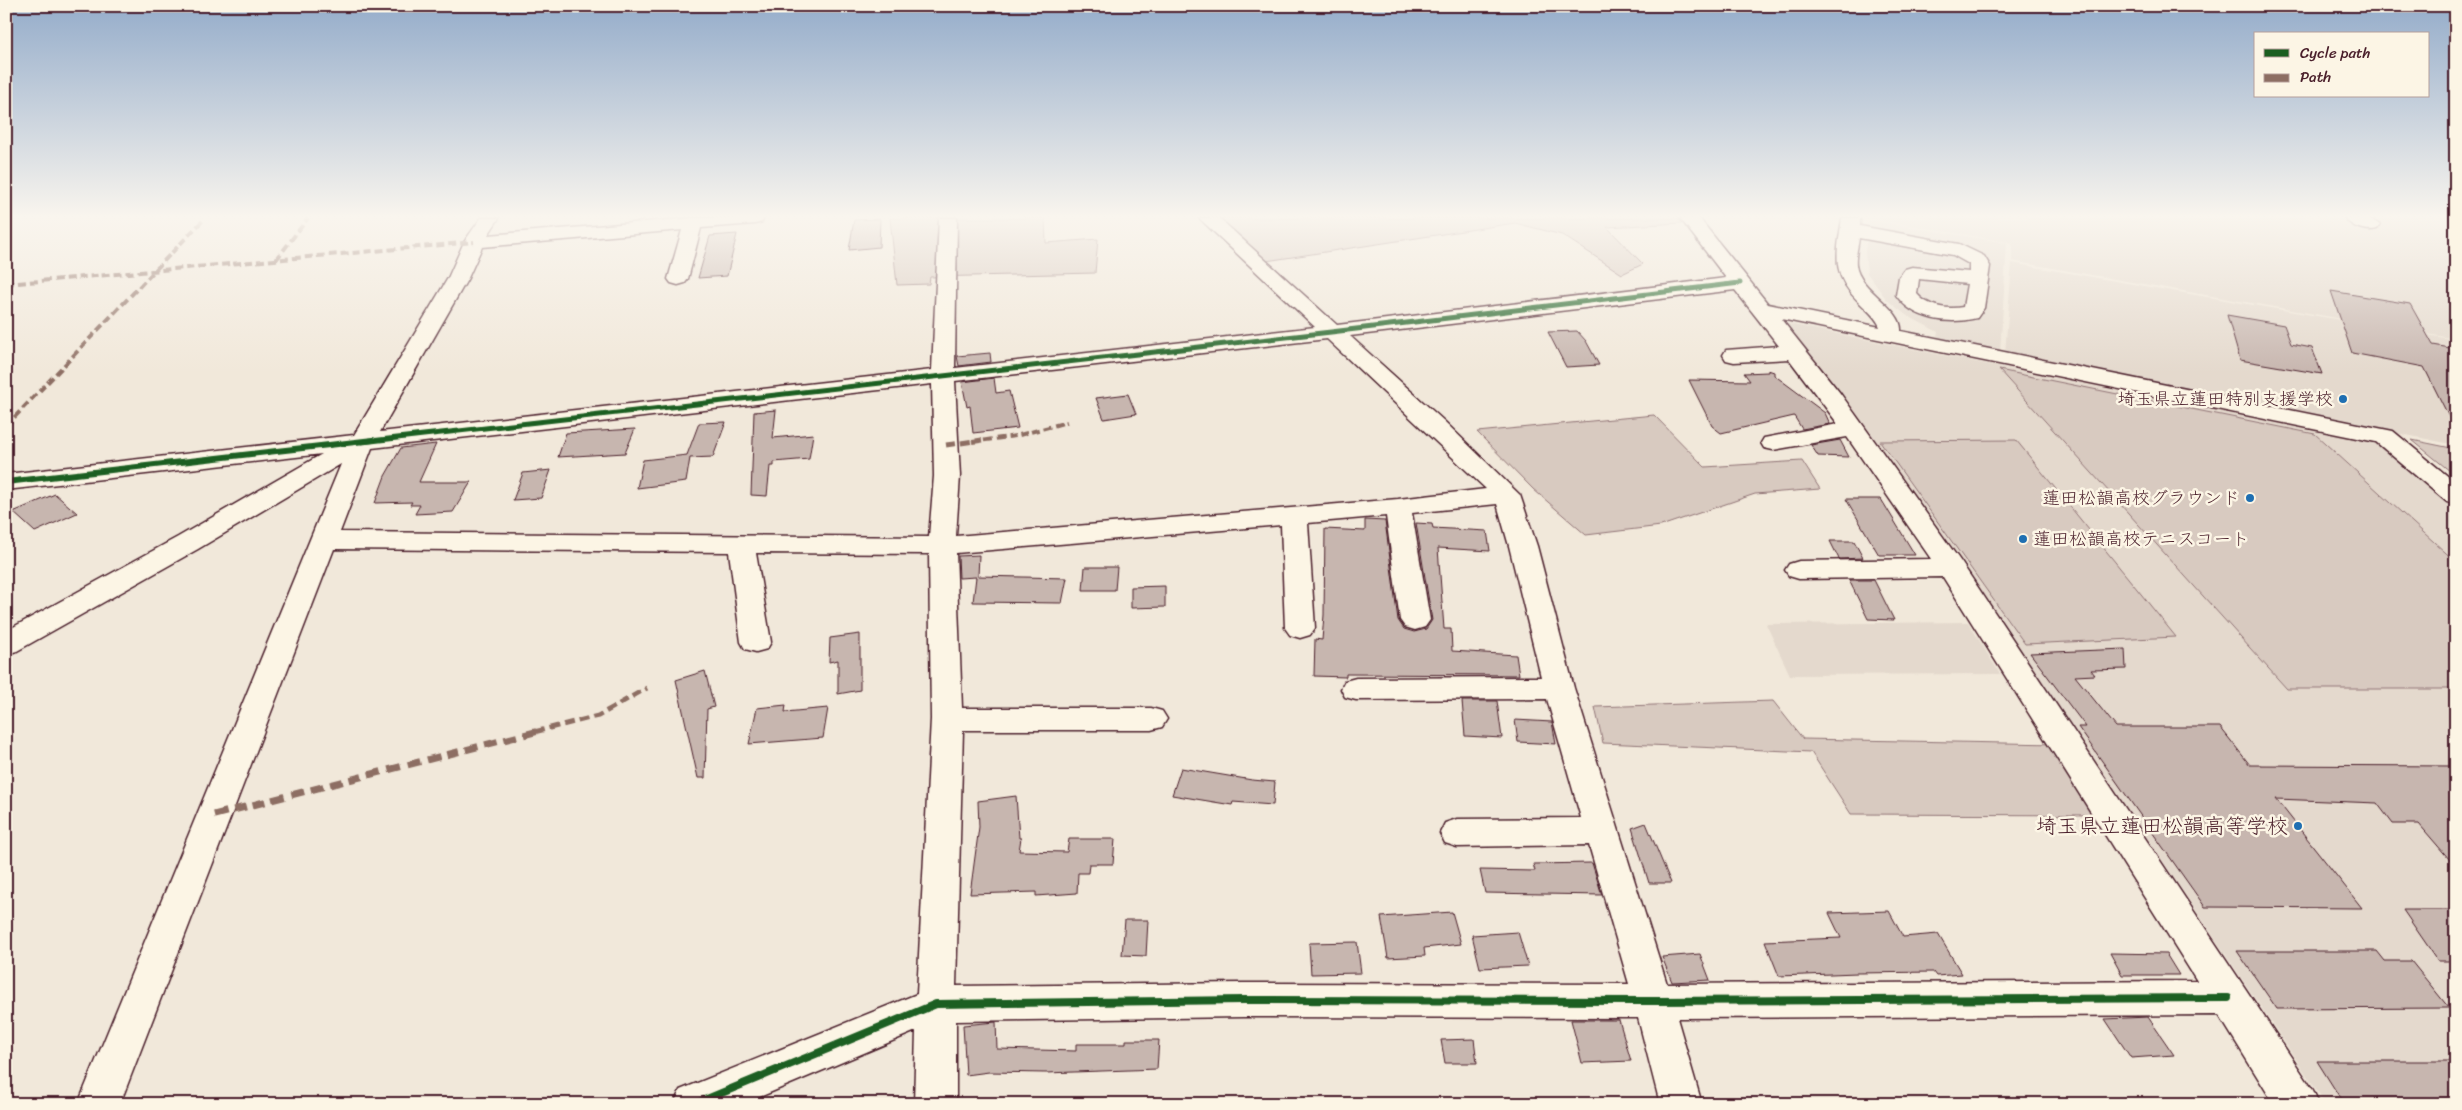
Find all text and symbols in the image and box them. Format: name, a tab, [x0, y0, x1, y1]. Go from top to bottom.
legend	[2254, 32, 2430, 98]
text: Cycle path	[2300, 40, 2371, 66]
text: Path	[2300, 64, 2331, 90]
place label: 埼玉県立蓮田特別支援学校	[2117, 383, 2333, 415]
marker: 埼玉県立蓮田特別支援学校	[2337, 393, 2349, 405]
place label: 蓮田松韻高校グラウンド	[2042, 482, 2240, 514]
marker: 蓮田松韻高校グラウンド	[2244, 492, 2256, 504]
place label: 蓮田松韻高校テニスコート	[2033, 523, 2249, 555]
marker: 蓮田松韻高校テニスコート	[2017, 533, 2029, 545]
place label: 埼玉県立蓮田松韻高等学校	[2036, 807, 2288, 845]
marker: 埼玉県立蓮田松韻高等学校	[2292, 820, 2304, 832]

